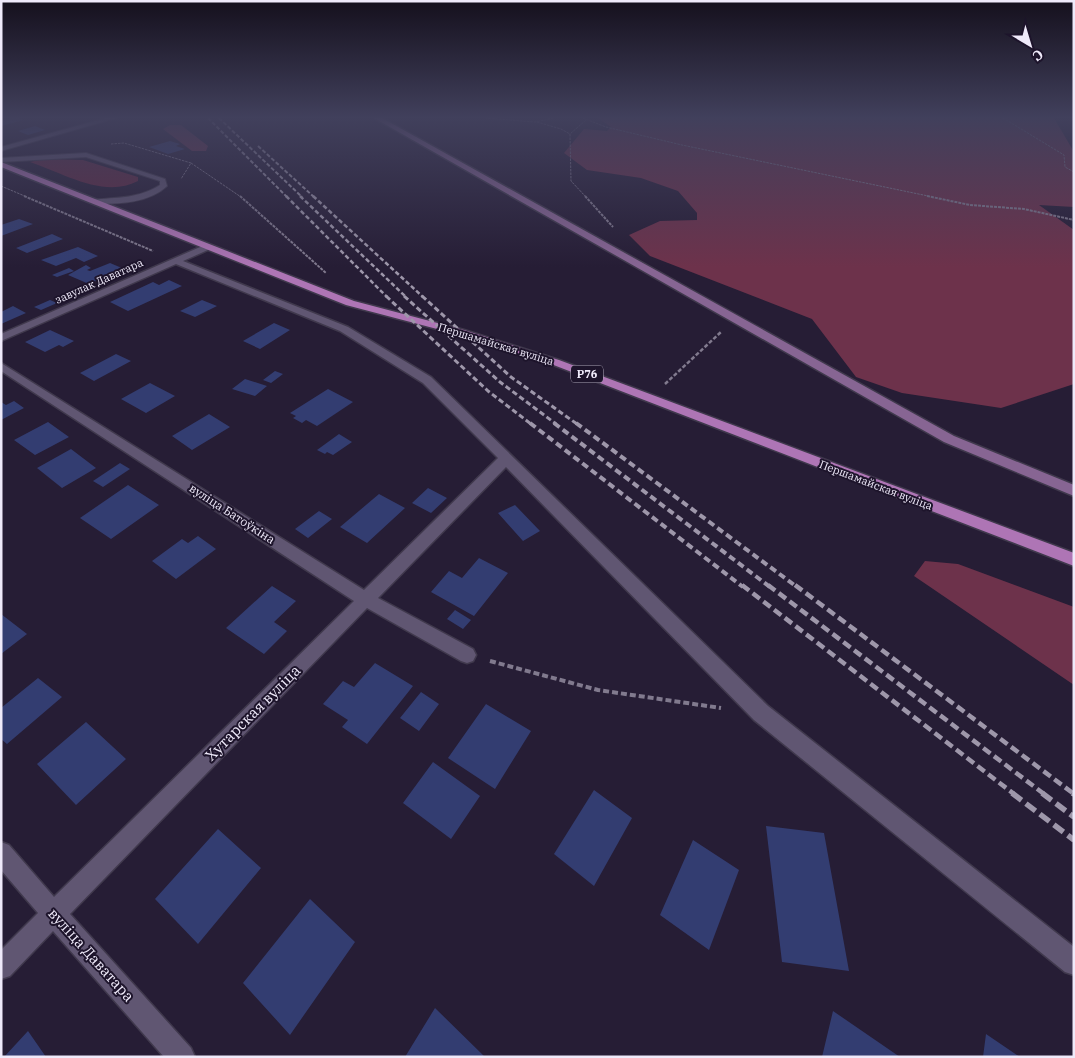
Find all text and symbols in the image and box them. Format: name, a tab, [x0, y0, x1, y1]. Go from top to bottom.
north arrow	[1005, 20, 1055, 70]
text: С	[1029, 45, 1047, 65]
street label: завулак Даватара	[53, 255, 145, 307]
street label: Першамайская вуліца	[436, 320, 556, 368]
road number: Р76	[571, 366, 603, 382]
street label: Першамайская вуліца	[817, 457, 935, 513]
street label: вуліца Батоўкіна	[187, 480, 278, 547]
street label: Хутарская вуліца	[201, 661, 304, 764]
street label: вуліца Даватара	[44, 904, 138, 1005]

